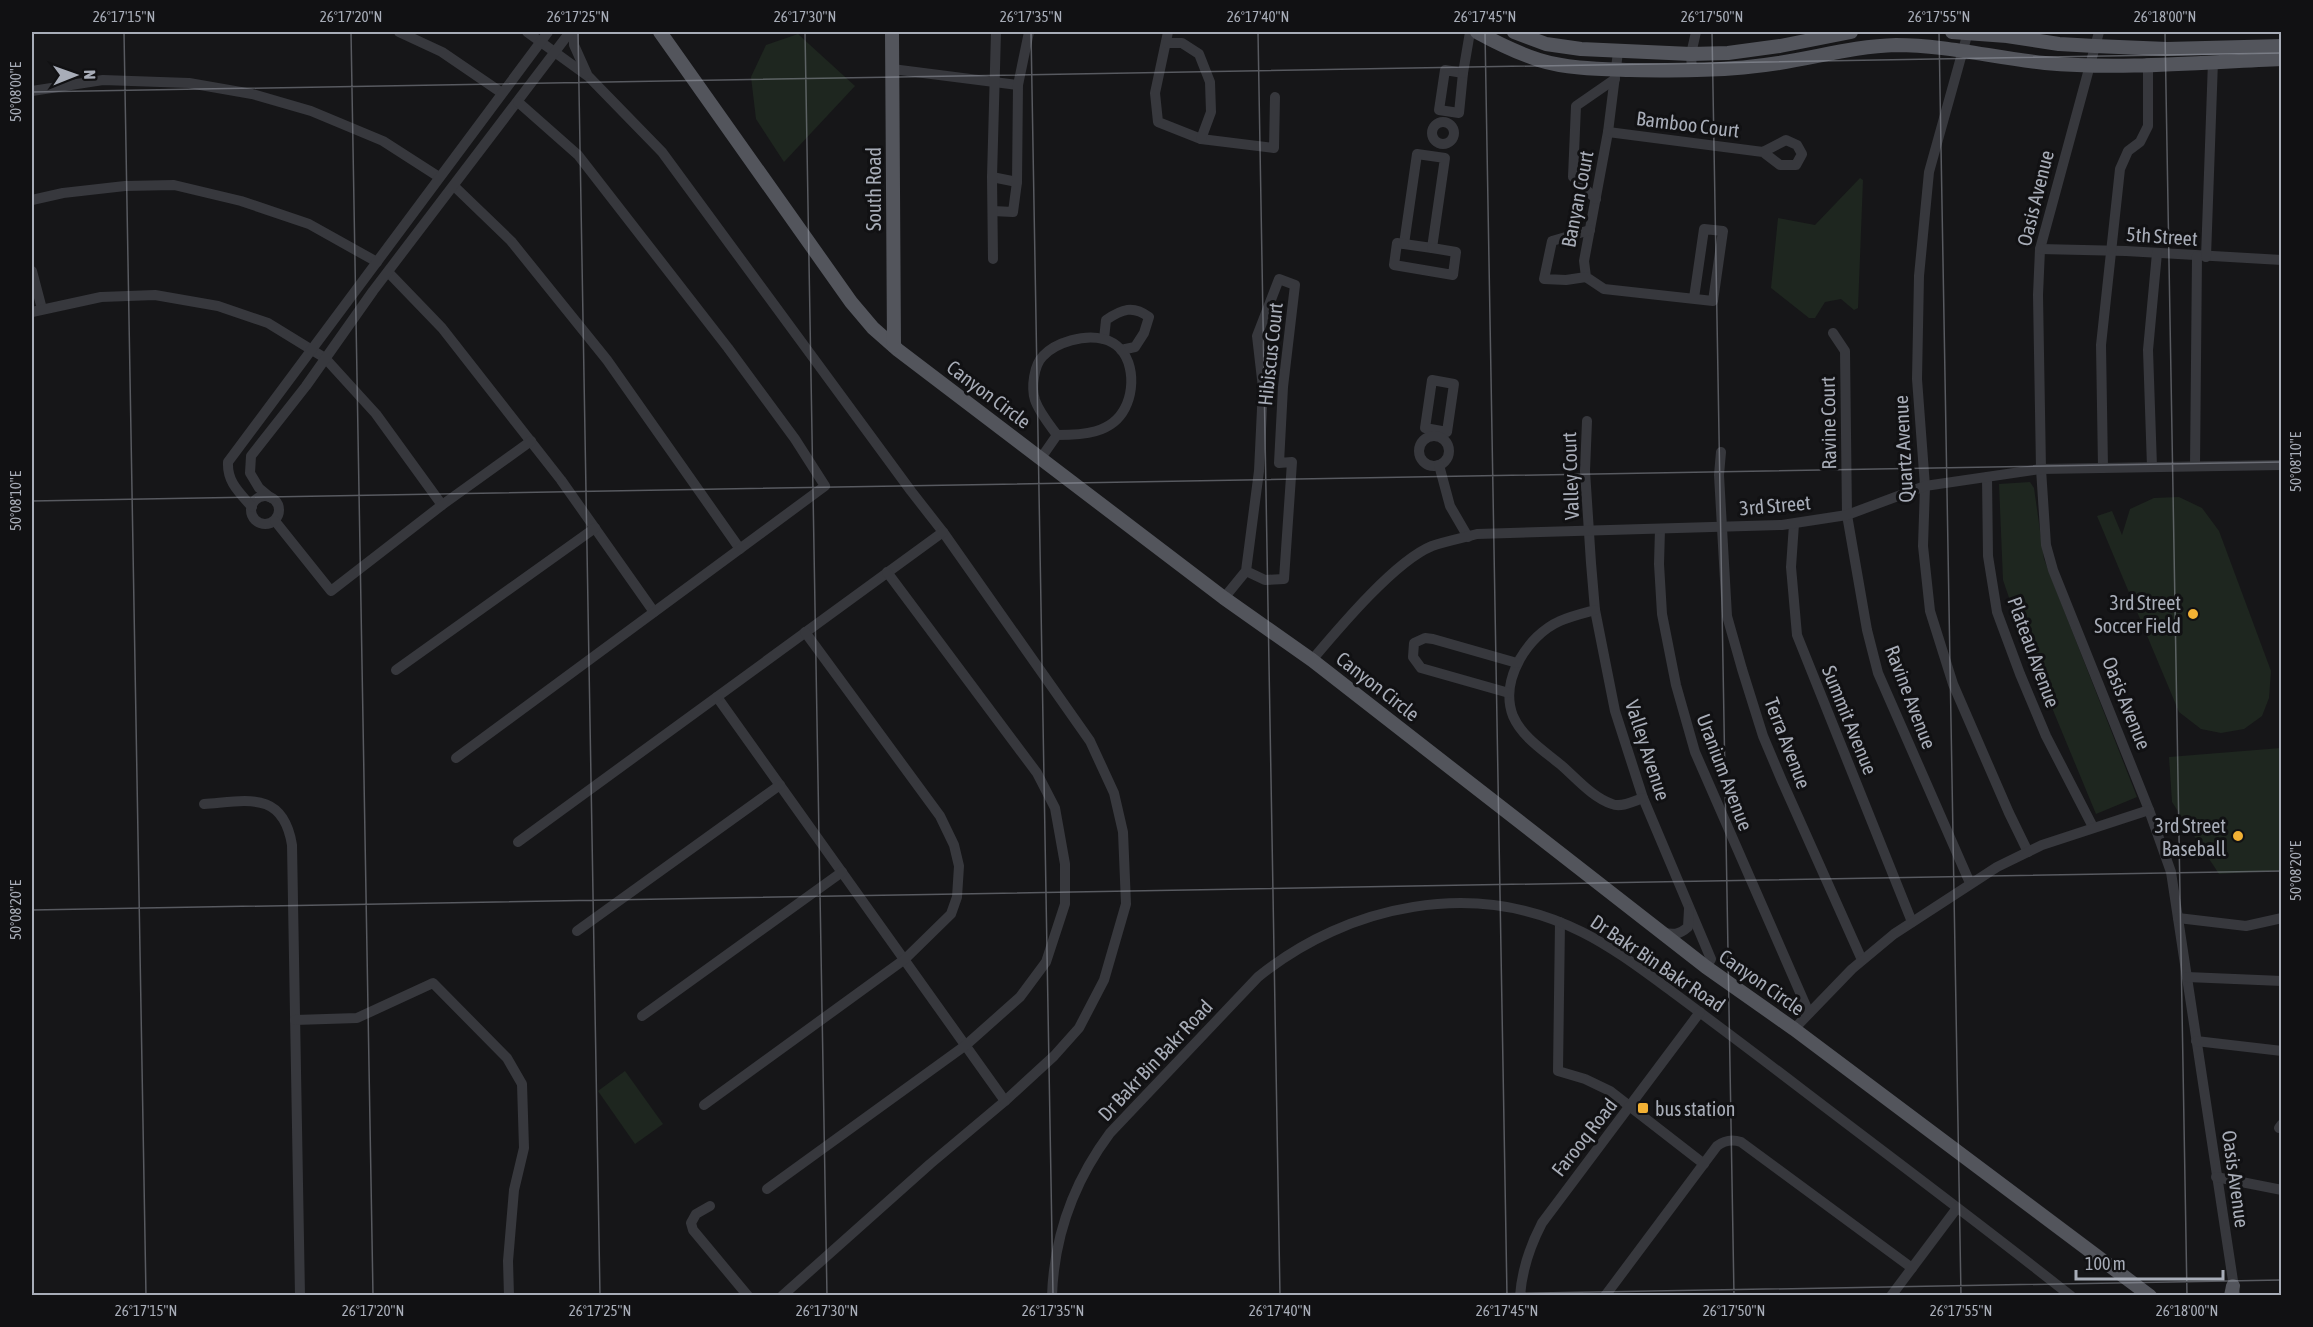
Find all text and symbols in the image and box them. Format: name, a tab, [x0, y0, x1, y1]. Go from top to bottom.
text: 26°17'15"N	[93, 8, 155, 25]
text: 26°17'20"N	[320, 8, 382, 25]
text: 26°17'25"N	[547, 8, 609, 25]
text: 26°17'30"N	[774, 8, 836, 25]
text: 26°17'35"N	[1000, 8, 1062, 25]
text: 26°17'40"N	[1227, 8, 1289, 25]
text: 26°17'45"N	[1454, 8, 1516, 25]
text: 26°17'50"N	[1681, 8, 1743, 25]
text: 26°17'55"N	[1908, 8, 1970, 25]
text: 26°18'00"N	[2134, 8, 2196, 25]
north arrow	[45, 45, 105, 105]
text: 50°08'00"E	[7, 61, 24, 122]
text: N	[81, 70, 99, 80]
street label: Bamboo Court	[1635, 106, 1741, 142]
street label: South Road	[862, 147, 885, 231]
street label: Oasis Avenue	[2012, 148, 2058, 248]
street label: Banyan Court	[1556, 149, 1598, 249]
street label: 5th Street	[2126, 222, 2199, 250]
street label: Hibiscus Court	[1253, 301, 1287, 407]
street label: Canyon Circle	[943, 355, 1035, 433]
street label: Ravine Court	[1816, 376, 1840, 470]
street label: Quartz Avenue	[1889, 395, 1917, 503]
street label: Valley Court	[1557, 431, 1583, 521]
text: 50°08'10"E	[2287, 431, 2304, 492]
text: 50°08'10"E	[7, 470, 24, 531]
street label: 3rd Street	[1738, 490, 1812, 520]
place label: 3rd Street Soccer Field	[2094, 591, 2181, 637]
street label: Plateau Avenue	[2003, 594, 2065, 710]
marker: 3rd Street Soccer Field	[2186, 607, 2200, 621]
street label: Ravine Avenue	[1881, 642, 1941, 752]
street label: Canyon Circle	[1332, 646, 1424, 726]
street label: Oasis Avenue	[2098, 653, 2156, 753]
street label: Summit Avenue	[1818, 662, 1882, 778]
street label: Terra Avenue	[1760, 694, 1816, 792]
street label: Valley Avenue	[1621, 697, 1675, 803]
street label: Uranium Avenue	[1692, 710, 1758, 834]
place label: 3rd Street Baseball	[2155, 814, 2227, 860]
marker: 3rd Street Baseball	[2231, 829, 2245, 843]
text: 50°08'20"E	[2287, 840, 2304, 901]
text: 50°08'20"E	[7, 879, 24, 940]
street label: Dr Bakr Bin Bakr Road	[1586, 910, 1730, 1016]
street label: Canyon Circle	[1715, 944, 1809, 1020]
street label: Dr Bakr Bin Bakr Road	[1093, 995, 1217, 1125]
street label: Farooq Road	[1547, 1094, 1621, 1180]
place label: bus station	[1655, 1097, 1736, 1120]
marker: bus station	[1636, 1101, 1650, 1115]
street label: Oasis Avenue	[2218, 1129, 2254, 1229]
scale bar	[2076, 1243, 2223, 1281]
text: 100 m	[2085, 1253, 2126, 1274]
text: 26°17'15"N	[115, 1302, 177, 1319]
text: 26°17'20"N	[342, 1302, 404, 1319]
text: 26°17'25"N	[569, 1302, 631, 1319]
text: 26°17'30"N	[796, 1302, 858, 1319]
text: 26°17'35"N	[1022, 1302, 1084, 1319]
text: 26°17'40"N	[1249, 1302, 1311, 1319]
text: 26°17'45"N	[1476, 1302, 1538, 1319]
text: 26°17'50"N	[1703, 1302, 1765, 1319]
text: 26°17'55"N	[1930, 1302, 1992, 1319]
text: 26°18'00"N	[2156, 1302, 2218, 1319]

